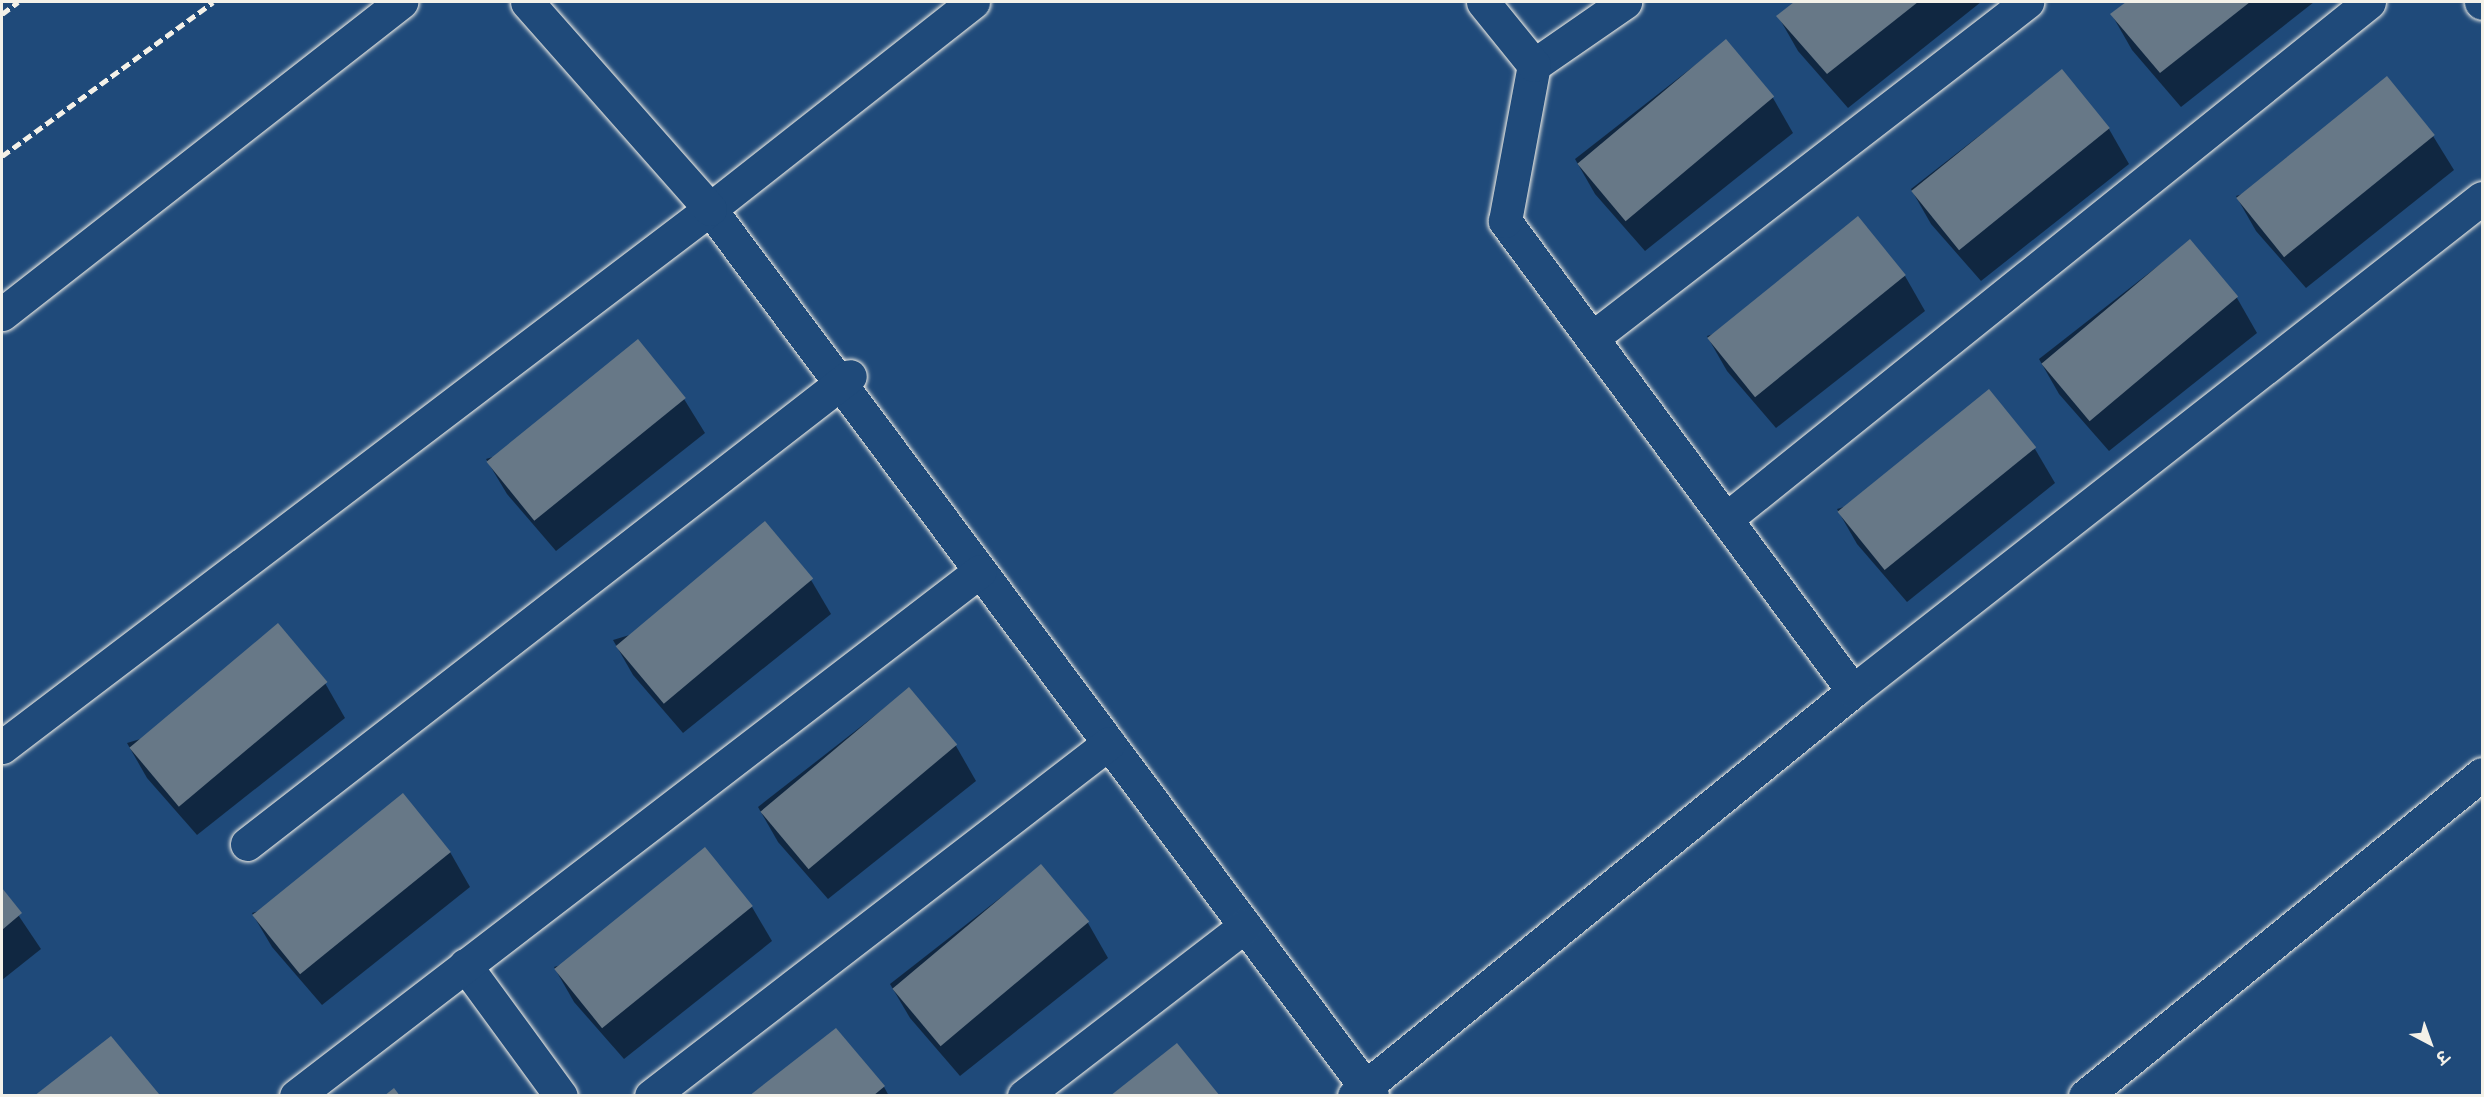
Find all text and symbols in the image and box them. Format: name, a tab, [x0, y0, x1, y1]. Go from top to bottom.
north arrow	[2400, 1013, 2460, 1073]
text: उ	[2432, 1046, 2452, 1068]

